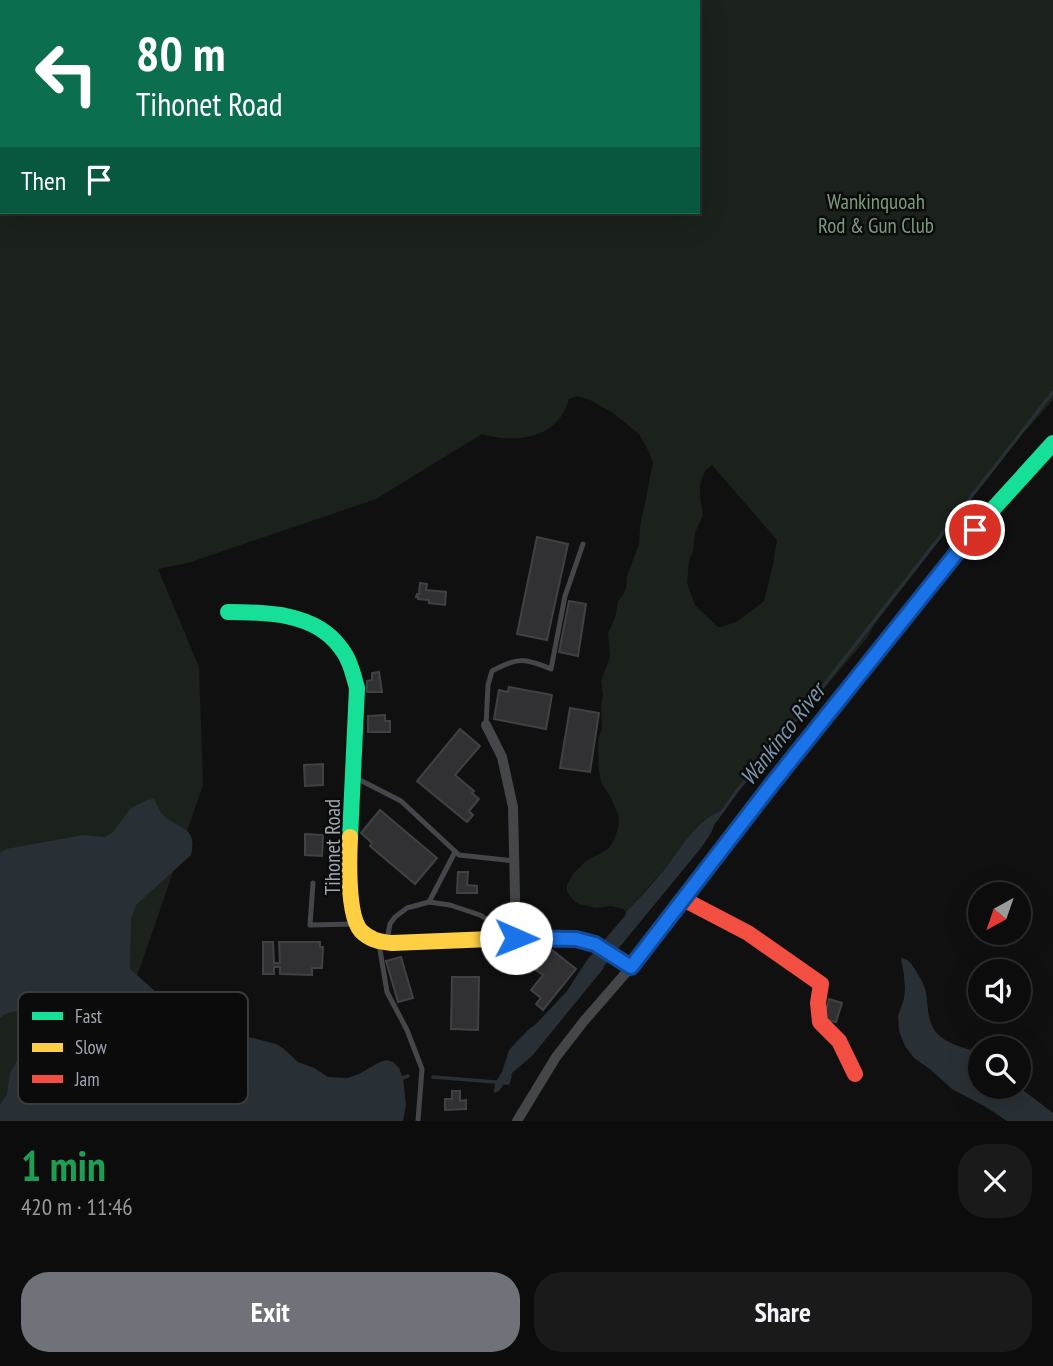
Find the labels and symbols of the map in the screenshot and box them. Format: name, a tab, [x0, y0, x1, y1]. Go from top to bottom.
park label: Wankinquoah Rod & Gun Club	[818, 188, 934, 239]
pin	[945, 500, 1005, 560]
water label: Wankinco River	[733, 674, 833, 791]
street label: Tihonet Road	[319, 799, 346, 895]
north arrow	[968, 882, 1031, 945]
position arrow	[479, 901, 553, 975]
legend	[18, 992, 248, 1104]
text: Fast	[75, 1004, 103, 1028]
text: Slow	[75, 1035, 108, 1059]
text: Jam	[74, 1067, 100, 1091]

